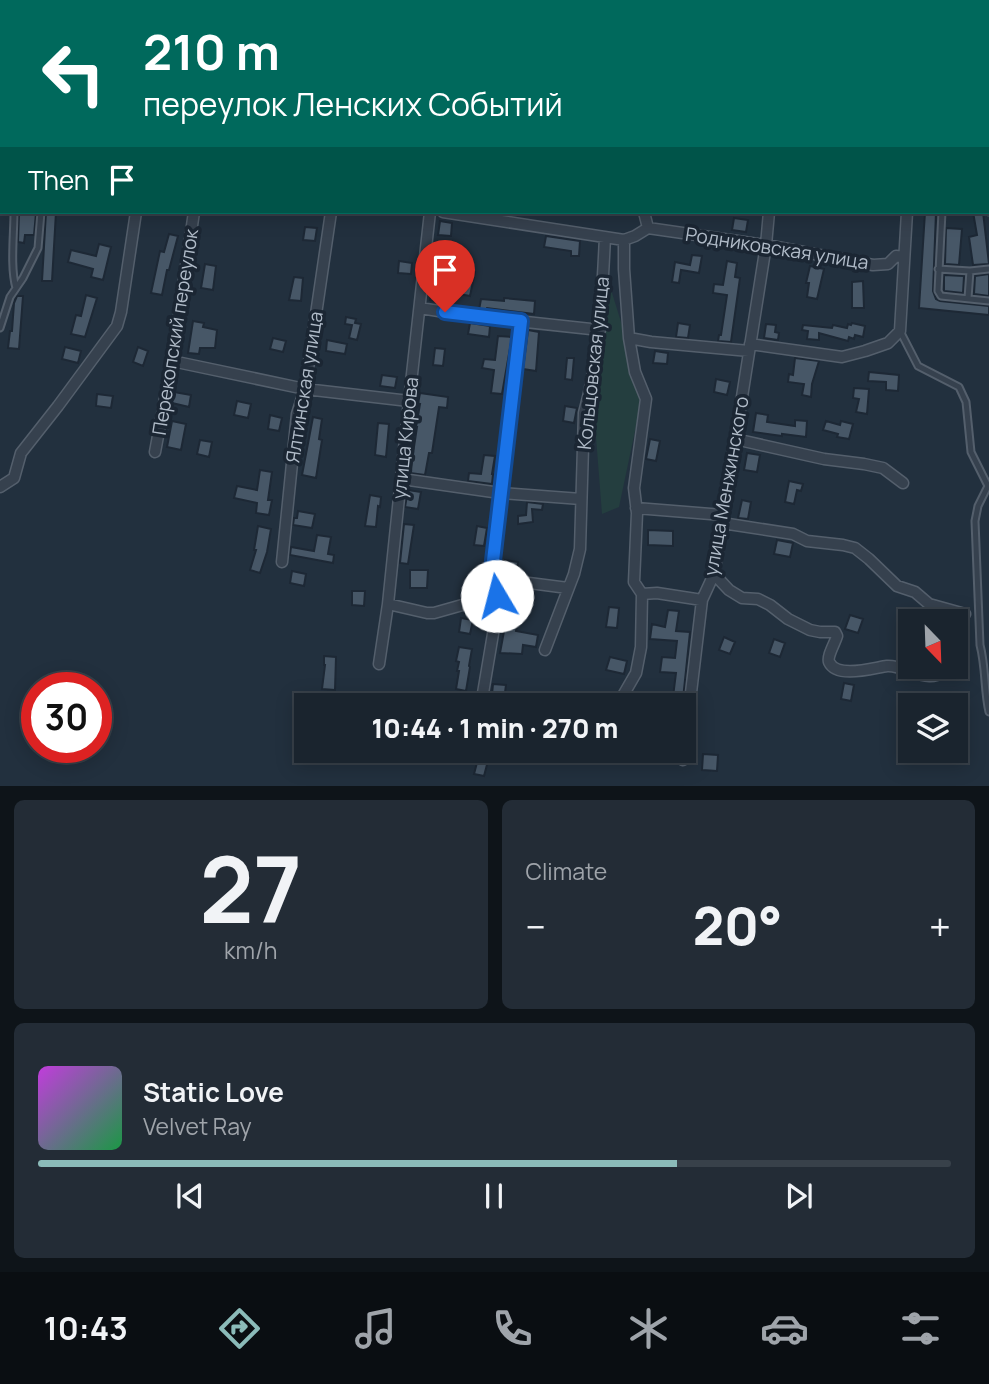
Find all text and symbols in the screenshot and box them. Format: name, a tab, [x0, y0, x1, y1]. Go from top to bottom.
text: 210 m	[143, 18, 280, 85]
icon: left	[28, 28, 119, 119]
text: переулок Ленских Событий	[143, 82, 563, 126]
icon: arrive	[103, 161, 141, 199]
text: Then	[28, 162, 89, 198]
street label: Родниковская улица	[683, 221, 871, 275]
street label: Перекопский переулок	[146, 226, 204, 437]
pin	[415, 240, 475, 312]
icon: arrive	[426, 251, 464, 289]
street label: Кольцовская улица	[571, 275, 615, 451]
street label: Ялтинская улица	[279, 309, 329, 465]
street label: улица Кирова	[386, 376, 424, 500]
street label: улица Менжинского	[697, 394, 755, 578]
position arrow	[460, 559, 534, 633]
north arrow	[898, 609, 968, 679]
map controls	[898, 609, 968, 763]
speed limit sign: 30	[21, 672, 112, 763]
button: layers	[898, 693, 968, 763]
text: 10:44 · 1 min · 270 m	[372, 710, 618, 746]
text: 27	[199, 826, 302, 950]
text: Climate	[526, 855, 607, 887]
text: 20°	[693, 890, 782, 961]
text: −	[526, 900, 546, 952]
text: +	[929, 900, 951, 952]
text: km/h	[224, 934, 278, 966]
text: Static Love	[143, 1074, 284, 1110]
text: Velvet Ray	[143, 1110, 252, 1142]
icon: previous	[171, 1177, 209, 1215]
icon: pause	[475, 1177, 513, 1215]
icon: next	[780, 1177, 818, 1215]
icon: directions	[215, 1304, 264, 1353]
icon: music	[351, 1304, 400, 1353]
icon: phone	[488, 1304, 537, 1353]
icon: climate	[624, 1304, 673, 1353]
icon: car	[760, 1304, 809, 1353]
icon: filters	[896, 1304, 945, 1353]
text: 10:43	[44, 1306, 128, 1350]

